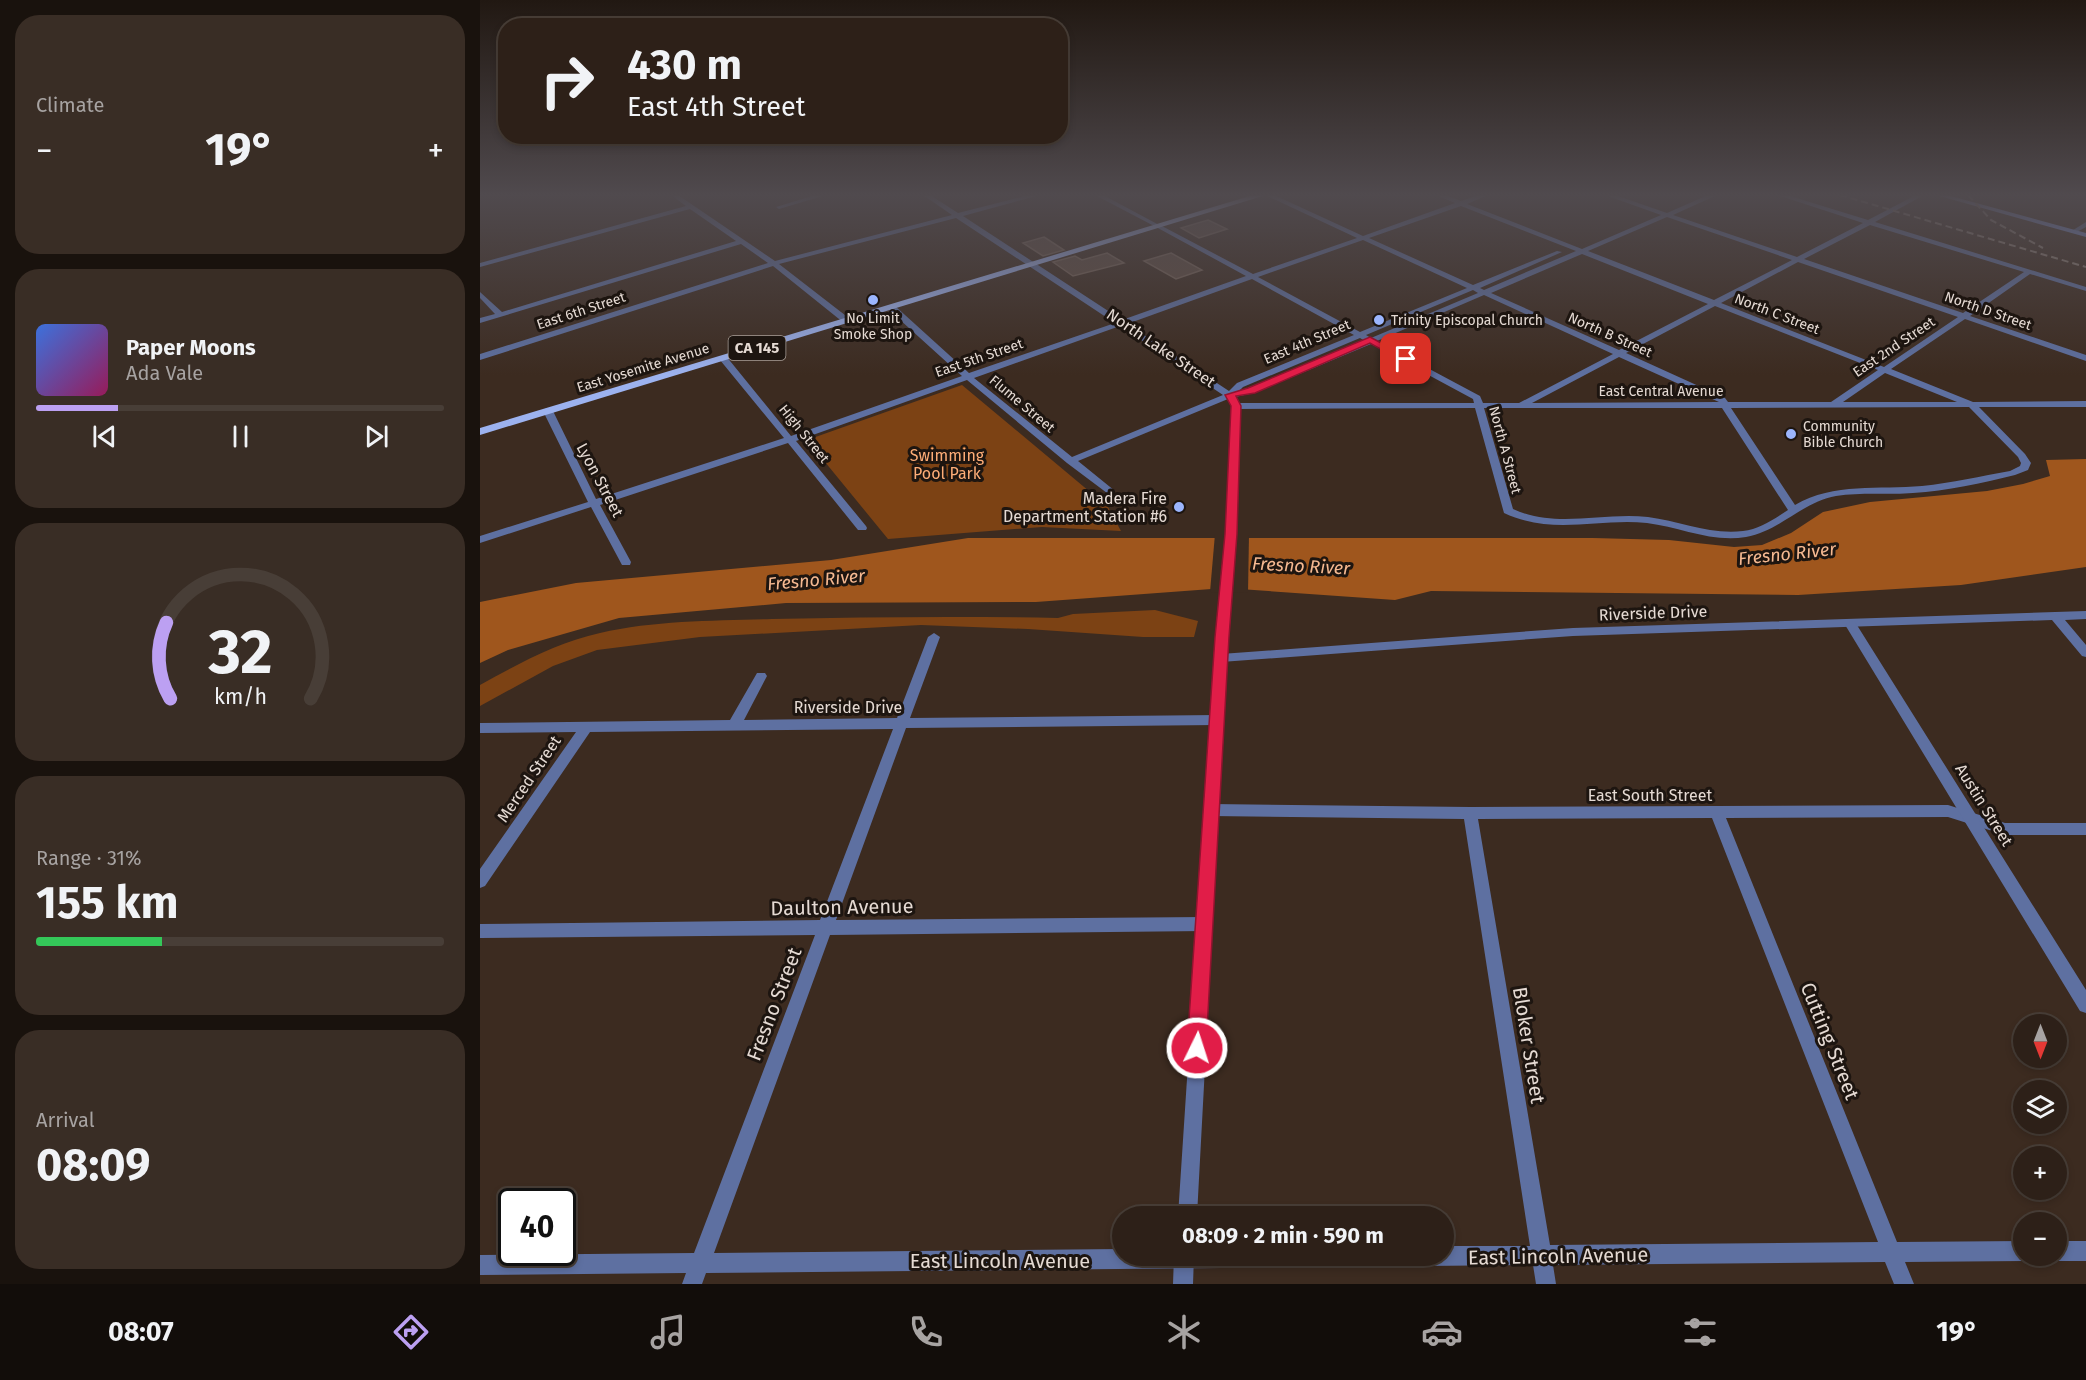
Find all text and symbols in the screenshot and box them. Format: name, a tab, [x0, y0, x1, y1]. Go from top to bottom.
text: 430 m	[627, 40, 742, 90]
icon: right	[528, 42, 606, 120]
text: East 4th Street	[627, 91, 805, 123]
text: Climate	[36, 93, 104, 117]
text: 19°	[205, 123, 275, 177]
text: −	[36, 131, 53, 171]
text: +	[428, 131, 444, 171]
street label: East 6th Street	[534, 288, 629, 333]
street label: North D Street	[1942, 288, 2035, 334]
street label: North C Street	[1732, 290, 1823, 338]
marker: No Limit Smoke Shop	[866, 293, 880, 307]
street label: North Lake Street	[1103, 305, 1219, 391]
street label: North B Street	[1565, 309, 1656, 362]
place label: No Limit Smoke Shop	[834, 310, 912, 343]
place label: Trinity Episcopal Church	[1391, 312, 1543, 329]
marker: Trinity Episcopal Church	[1372, 313, 1386, 327]
street label: East 2nd Street	[1850, 313, 1939, 381]
street label: East 4th Street	[1261, 316, 1354, 368]
pin	[1380, 333, 1431, 384]
text: Paper Moons	[126, 334, 256, 361]
street label: East 5th Street	[933, 335, 1026, 381]
road number: CA 145	[728, 336, 786, 360]
street label: East Yosemite Avenue	[575, 340, 711, 396]
icon: arrive	[1389, 342, 1422, 375]
text: Ada Vale	[126, 361, 203, 385]
street label: Flume Street	[986, 372, 1059, 437]
street label: East Central Avenue	[1598, 383, 1724, 400]
street label: High Street	[775, 401, 833, 468]
street label: North A Street	[1485, 404, 1525, 496]
place label: Community Bible Church	[1803, 418, 1883, 451]
icon: previous	[88, 420, 121, 453]
icon: pause	[224, 420, 257, 453]
icon: next	[360, 420, 393, 453]
marker: Community Bible Church	[1784, 427, 1798, 441]
street label: Lyon Street	[573, 440, 628, 520]
park label: Swimming Pool Park	[910, 446, 985, 483]
place label: Madera Fire Department Station #6	[1003, 489, 1167, 526]
marker: Madera Fire Department Station #6	[1172, 500, 1186, 514]
water label: Fresno River	[1737, 538, 1838, 570]
water label: Fresno River	[1251, 552, 1352, 580]
water label: Fresno River	[766, 565, 867, 595]
street label: Riverside Drive	[1598, 602, 1708, 624]
text: 32	[207, 615, 272, 690]
text: km/h	[213, 684, 267, 710]
street label: Riverside Drive	[794, 698, 902, 717]
street label: Merced Street	[493, 732, 565, 826]
street label: Austin Street	[1951, 760, 2017, 850]
street label: East South Street	[1588, 786, 1713, 805]
text: Range · 31%	[36, 846, 142, 870]
text: 155 km	[36, 876, 178, 930]
street label: Daulton Avenue	[770, 894, 914, 920]
street label: Fresno Street	[741, 943, 807, 1064]
street label: Cutting Street	[1796, 979, 1865, 1104]
street label: Bloker Street	[1508, 985, 1550, 1106]
north arrow	[2013, 1014, 2067, 1068]
map controls	[2013, 1014, 2067, 1266]
position arrow	[1165, 1016, 1229, 1080]
button: layers	[2013, 1080, 2067, 1134]
text: Arrival	[36, 1108, 95, 1132]
text: 08:09	[36, 1138, 150, 1192]
button: +	[2013, 1146, 2067, 1200]
speed limit sign: 40	[498, 1188, 576, 1266]
button: −	[2013, 1212, 2067, 1266]
text: 08:09 · 2 min · 590 m	[1182, 1222, 1384, 1249]
street label: East Lincoln Avenue	[1468, 1242, 1648, 1270]
street label: East Lincoln Avenue	[910, 1249, 1090, 1273]
icon: directions	[390, 1311, 432, 1353]
icon: music	[647, 1311, 689, 1353]
icon: phone	[905, 1311, 947, 1353]
icon: climate	[1163, 1311, 1205, 1353]
icon: car	[1421, 1311, 1463, 1353]
icon: filters	[1679, 1311, 1721, 1353]
text: 08:07	[108, 1316, 174, 1348]
text: 19°	[1936, 1316, 1978, 1348]

